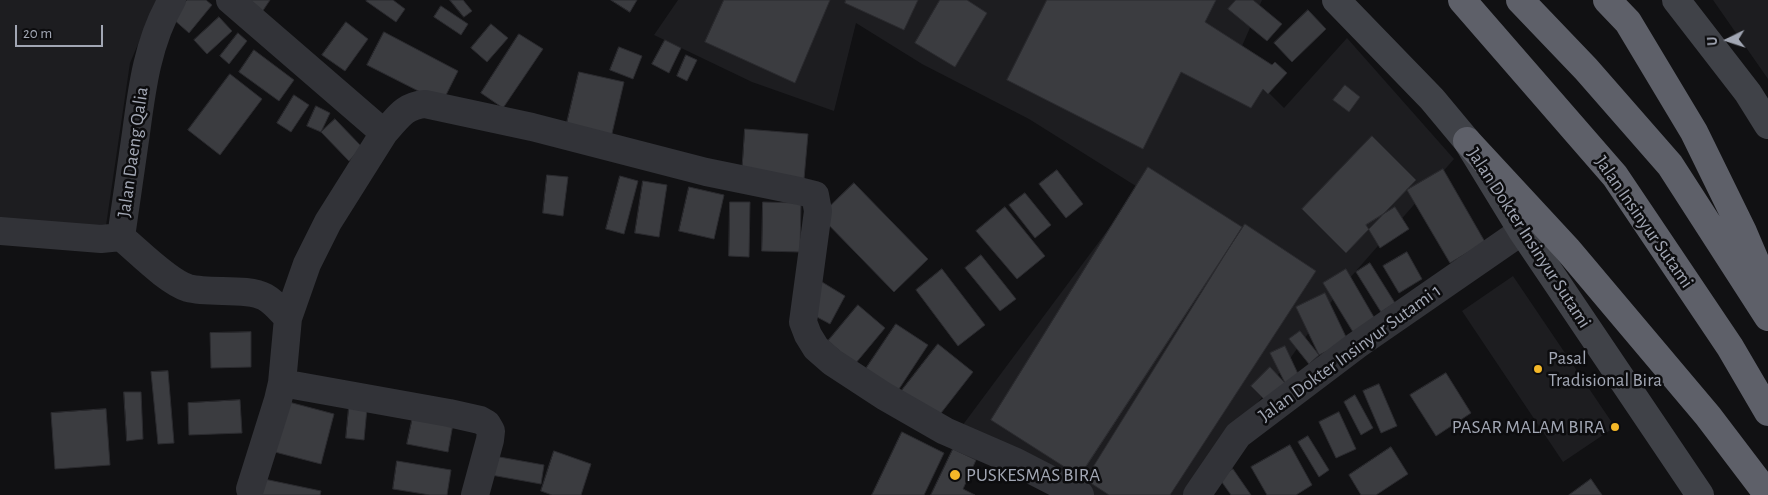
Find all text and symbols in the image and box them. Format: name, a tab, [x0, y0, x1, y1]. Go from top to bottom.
scale bar	[18, 15, 105, 47]
north arrow	[1703, 15, 1753, 65]
text: 20 m	[23, 26, 52, 41]
text: U	[1706, 36, 1720, 46]
street label: Jalan Daeng Qalia	[113, 85, 153, 219]
street label: Jalan Dokter Insinyur Sutami	[1462, 144, 1596, 332]
street label: Jalan Insinyur Sutami	[1590, 151, 1698, 293]
street label: Jalan Dokter Insinyur Sutami 1	[1254, 279, 1446, 427]
place label: Pasal Tradisional Bira	[1548, 347, 1662, 391]
marker: Pasal Tradisional Bira	[1532, 363, 1544, 375]
place label: PASAR MALAM BIRA	[1452, 416, 1605, 438]
marker: PASAR MALAM BIRA	[1609, 421, 1621, 433]
place label: PUSKESMAS BIRA	[966, 464, 1100, 486]
marker: PUSKESMAS BIRA	[948, 468, 962, 482]

